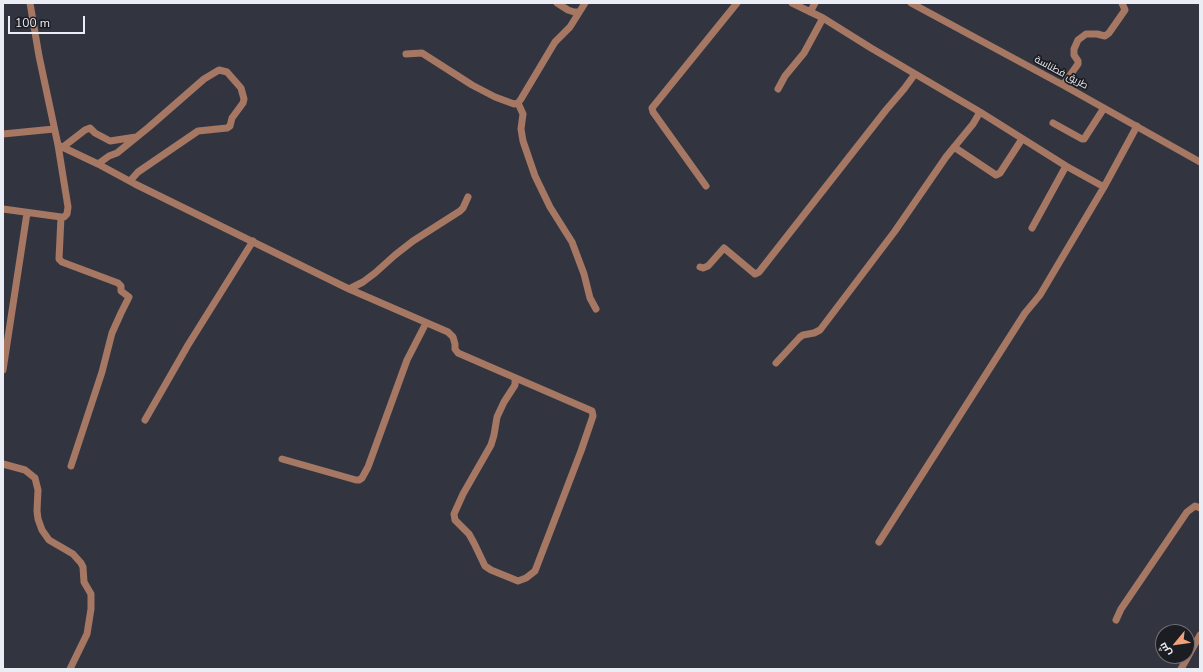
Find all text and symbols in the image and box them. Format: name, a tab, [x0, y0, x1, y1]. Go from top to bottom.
scale bar	[10, 8, 87, 34]
text: 100 m	[15, 15, 50, 31]
street label: طريق فطناسة	[1032, 54, 1090, 92]
north arrow	[1155, 624, 1195, 664]
text: ش	[1155, 640, 1175, 659]

